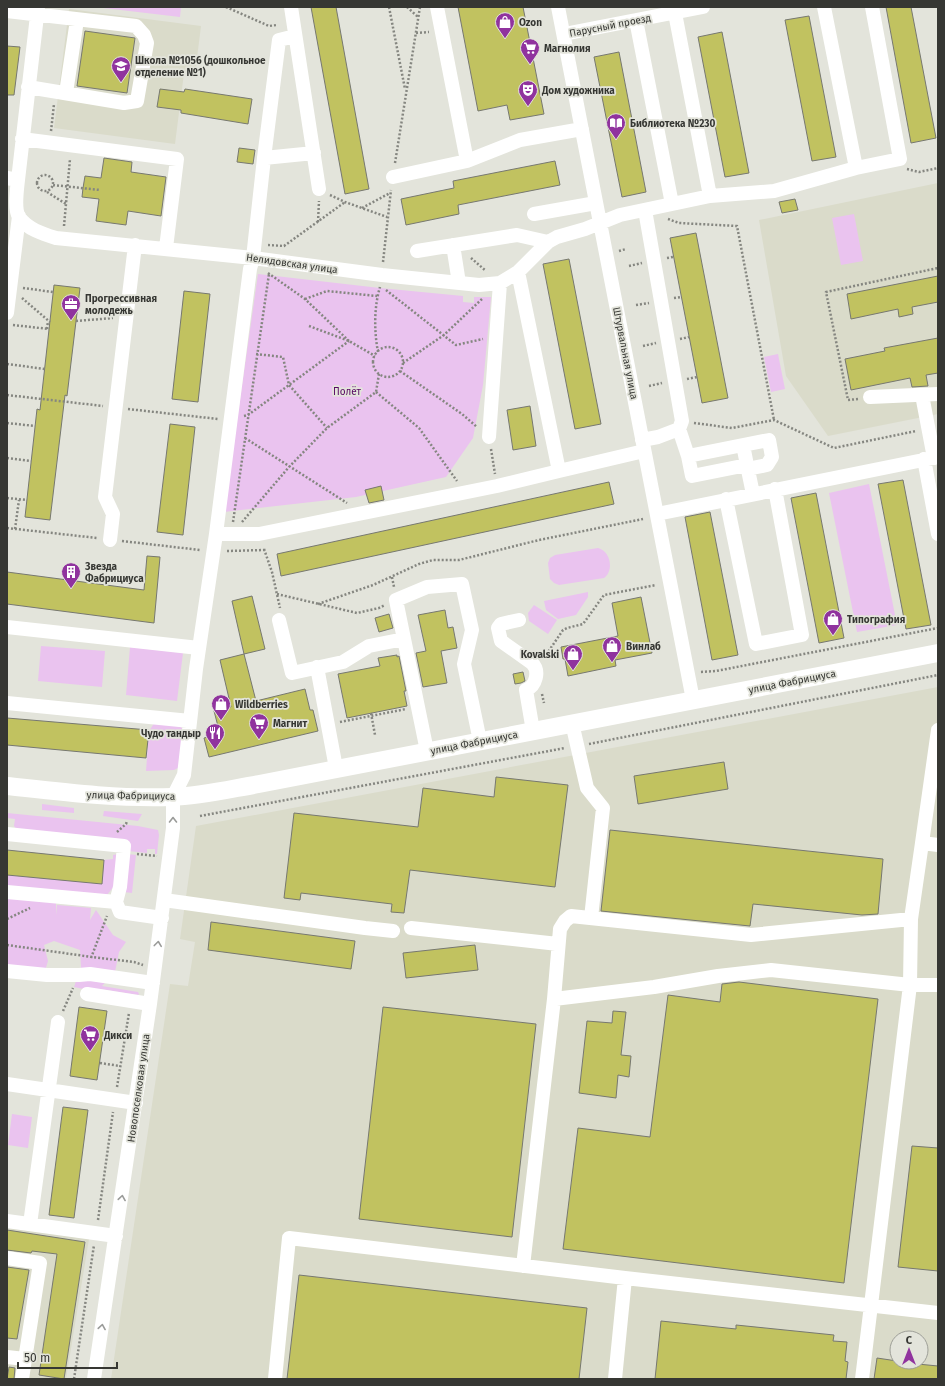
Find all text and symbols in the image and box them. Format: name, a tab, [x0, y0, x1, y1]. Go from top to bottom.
shop icon: Ozon	[494, 11, 516, 39]
street label: Парусный проезд	[568, 12, 652, 40]
place label: Ozon	[519, 17, 542, 29]
supermarket icon: Магнолия	[519, 37, 541, 65]
place label: Магнолия	[544, 43, 590, 55]
place label: Школа №1056 (дошкольное отделение №1)	[135, 54, 266, 79]
school or university icon: Школа №1056 (дошкольное отделение №1)	[110, 55, 132, 83]
theatre icon: Дом художника	[517, 79, 539, 107]
place label: Дом художника	[541, 85, 615, 97]
library icon: Библиотека №230	[605, 112, 627, 140]
place label: Библиотека №230	[630, 118, 716, 130]
street label: Нелидовская улица	[245, 252, 338, 276]
office icon: Прогрессивная молодежь	[60, 293, 82, 321]
place label: Прогрессивная молодежь	[85, 293, 157, 317]
street label: Штурвальная улица	[610, 306, 640, 400]
park label: Полёт	[333, 385, 361, 398]
building icon: Звезда Фабрициуса	[60, 561, 82, 589]
place label: Звезда Фабрициуса	[84, 561, 144, 585]
shop icon: Типография	[822, 608, 844, 636]
place label: Типография	[847, 614, 905, 626]
shop icon: Винлаб	[601, 635, 623, 663]
place label: Винлаб	[626, 641, 661, 653]
shop icon: Kovalski	[562, 643, 584, 671]
place label: Kovalski	[521, 649, 559, 661]
street label: улица Фабрициуса	[748, 668, 837, 696]
shop icon: Wildberries	[210, 693, 232, 721]
place label: Wildberries	[235, 699, 288, 711]
supermarket icon: Магнит	[248, 712, 270, 740]
place label: Магнит	[273, 718, 307, 730]
restaurant icon: Чудо тандыр	[204, 722, 226, 750]
place label: Чудо тандыр	[141, 728, 201, 740]
street label: улица Фабрициуса	[430, 729, 519, 757]
street label: улица Фабрициуса	[87, 789, 175, 803]
one-way arrow	[169, 817, 177, 823]
one-way arrow	[153, 941, 162, 947]
supermarket icon: Дикси	[79, 1024, 101, 1052]
place label: Дикси	[103, 1030, 132, 1042]
street label: Новопоселковая улица	[125, 1033, 153, 1143]
one-way arrow	[117, 1195, 126, 1201]
one-way arrow	[97, 1324, 106, 1330]
north arrow	[889, 1330, 929, 1370]
text: С	[906, 1334, 913, 1347]
scale bar	[18, 1344, 117, 1370]
text: 50 m	[24, 1351, 50, 1365]

